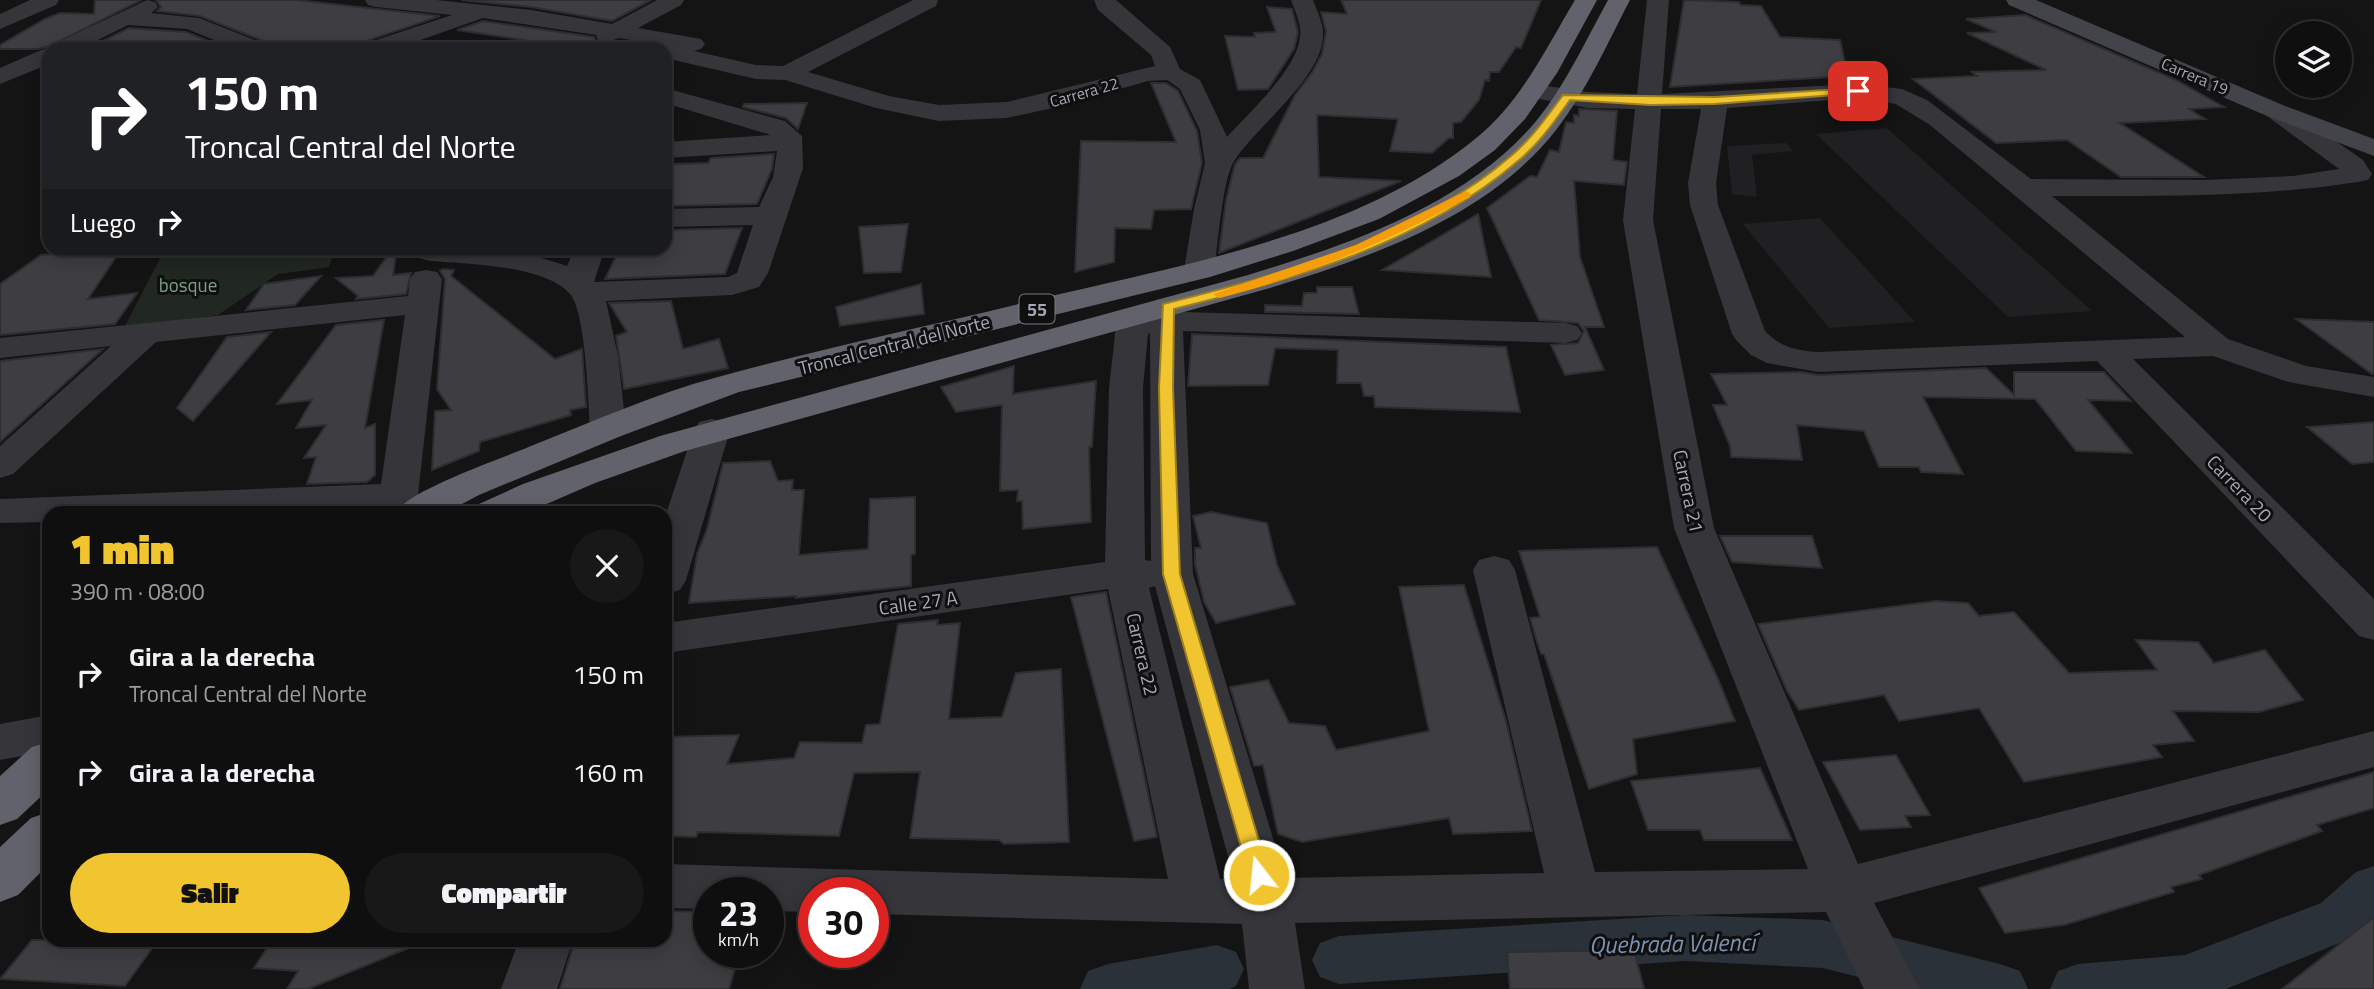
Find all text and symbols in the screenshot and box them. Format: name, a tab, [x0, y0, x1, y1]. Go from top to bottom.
map controls	[2275, 21, 2352, 98]
button: layers	[2275, 21, 2352, 98]
street label: Carrera 19	[2158, 51, 2232, 101]
text: 150 m	[185, 54, 319, 129]
pin	[1828, 61, 1888, 121]
icon: right	[70, 70, 161, 161]
street label: Carrera 22	[1047, 71, 1121, 113]
icon: arrive	[1839, 72, 1877, 110]
text: Troncal Central del Norte	[185, 122, 516, 170]
text: Luego	[70, 203, 136, 242]
icon: right	[150, 203, 188, 241]
park label: bosque	[159, 270, 217, 299]
road number: 55	[1020, 295, 1054, 324]
street label: Troncal Central del Norte	[795, 306, 993, 382]
street label: Carrera 21	[1666, 447, 1712, 535]
street label: Carrera 20	[2200, 448, 2280, 528]
text: 1 min	[70, 516, 174, 580]
button: close	[570, 529, 644, 603]
text: 390 m · 08:00	[70, 574, 205, 609]
street label: Calle 27 A	[877, 582, 959, 622]
street label: Carrera 22	[1119, 610, 1167, 698]
text: Gira a la derecha	[129, 637, 315, 676]
icon: right	[70, 655, 108, 693]
text: 150 m	[573, 655, 644, 694]
text: Troncal Central del Norte	[129, 676, 367, 711]
icon: right	[70, 753, 108, 791]
text: Gira a la derecha	[129, 753, 315, 792]
text: 160 m	[573, 753, 644, 792]
position arrow	[1222, 838, 1296, 912]
button: Salir	[70, 853, 350, 933]
button: Compartir	[364, 853, 644, 933]
speed limit sign: 30	[798, 877, 889, 968]
text: 23	[719, 886, 758, 940]
water label: Quebrada Valencí	[1589, 923, 1761, 962]
text: km/h	[718, 926, 759, 953]

